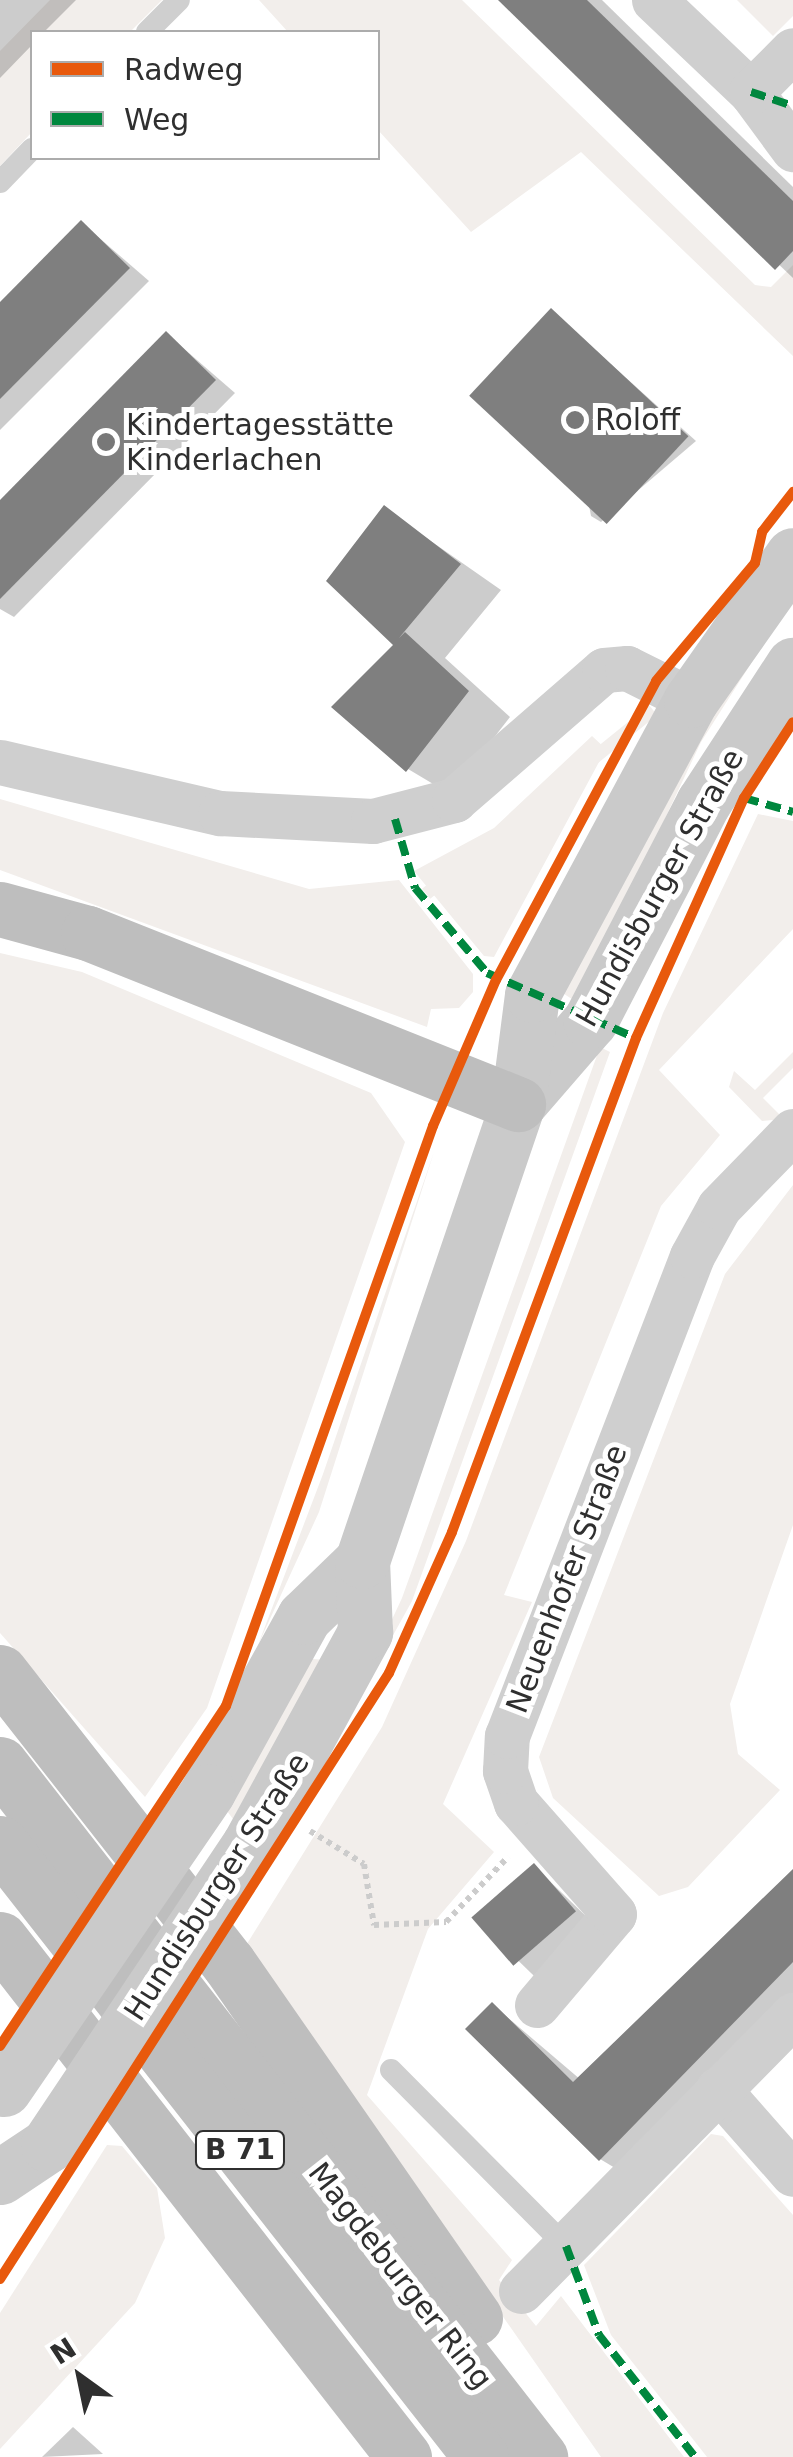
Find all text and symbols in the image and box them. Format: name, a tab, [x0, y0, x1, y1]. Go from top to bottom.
legend	[30, 30, 380, 160]
text: Radweg	[124, 52, 244, 87]
text: Weg	[124, 102, 189, 137]
place label: Roloff	[595, 402, 680, 438]
place label: Kindertagesstätte Kinderlachen	[126, 407, 394, 478]
marker: Roloff	[564, 409, 586, 431]
marker: Kindertagesstätte Kinderlachen	[95, 431, 117, 453]
street label: Hundisburger Straße	[569, 743, 751, 1033]
street label: Neuenhofer Straße	[499, 1440, 635, 1718]
street label: Hundisburger Straße	[117, 1746, 317, 2028]
road number: B 71	[192, 2127, 288, 2173]
street label: Magdeburger Ring	[300, 2156, 500, 2396]
north arrow	[30, 2327, 130, 2427]
text: N	[45, 2331, 82, 2372]

